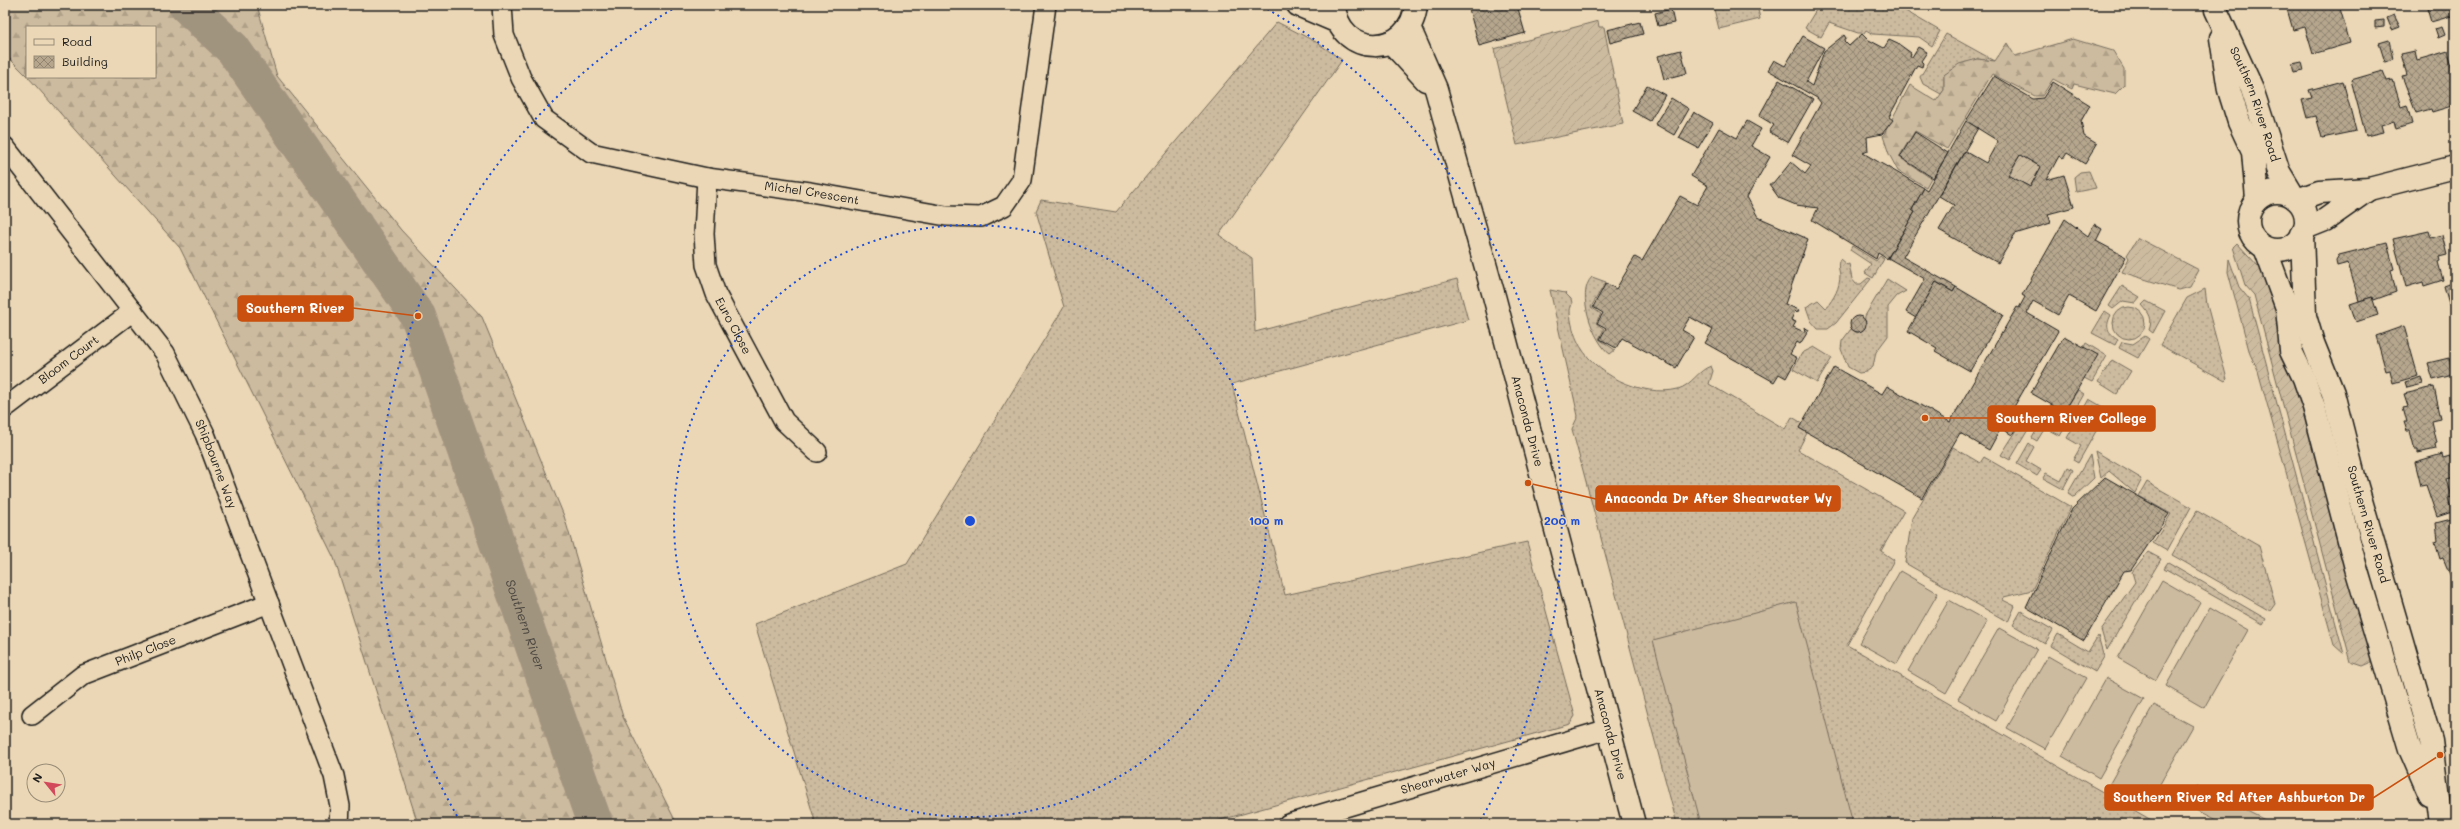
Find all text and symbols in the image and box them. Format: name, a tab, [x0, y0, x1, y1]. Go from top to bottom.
legend	[26, 26, 156, 78]
text: Road	[62, 33, 92, 49]
street label: Southern River Road	[2227, 44, 2284, 164]
text: Building	[62, 53, 108, 69]
street label: Michel Crescent	[764, 177, 861, 208]
street label: Euro Close	[712, 294, 756, 357]
callout: Southern River	[238, 296, 353, 321]
text: Southern River	[246, 299, 344, 316]
street label: Bloom Court	[35, 331, 102, 387]
street label: Anaconda Drive	[1508, 373, 1548, 468]
callout: Southern River College	[1988, 406, 2155, 431]
text: Southern River College	[1996, 409, 2147, 426]
street label: Shipbourne Way	[192, 416, 241, 510]
street label: Southern River Road	[2345, 464, 2394, 585]
callout: Anaconda Dr After Shearwater Wy	[1596, 486, 1840, 511]
text: Anaconda Dr After Shearwater Wy	[1604, 489, 1832, 507]
text: 100 m	[1249, 512, 1283, 528]
text: 200 m	[1544, 512, 1580, 528]
centre of rings	[963, 514, 977, 528]
water label: Southern River	[502, 577, 550, 673]
street label: Philp Close	[113, 631, 178, 669]
street label: Anaconda Drive	[1591, 687, 1631, 781]
street label: Shearwater Way	[1398, 754, 1497, 797]
north arrow	[26, 763, 66, 803]
text: N	[28, 770, 45, 785]
callout: Southern River Rd After Ashburton Dr	[2105, 785, 2373, 810]
text: Southern River Rd After Ashburton Dr	[2113, 788, 2365, 805]

